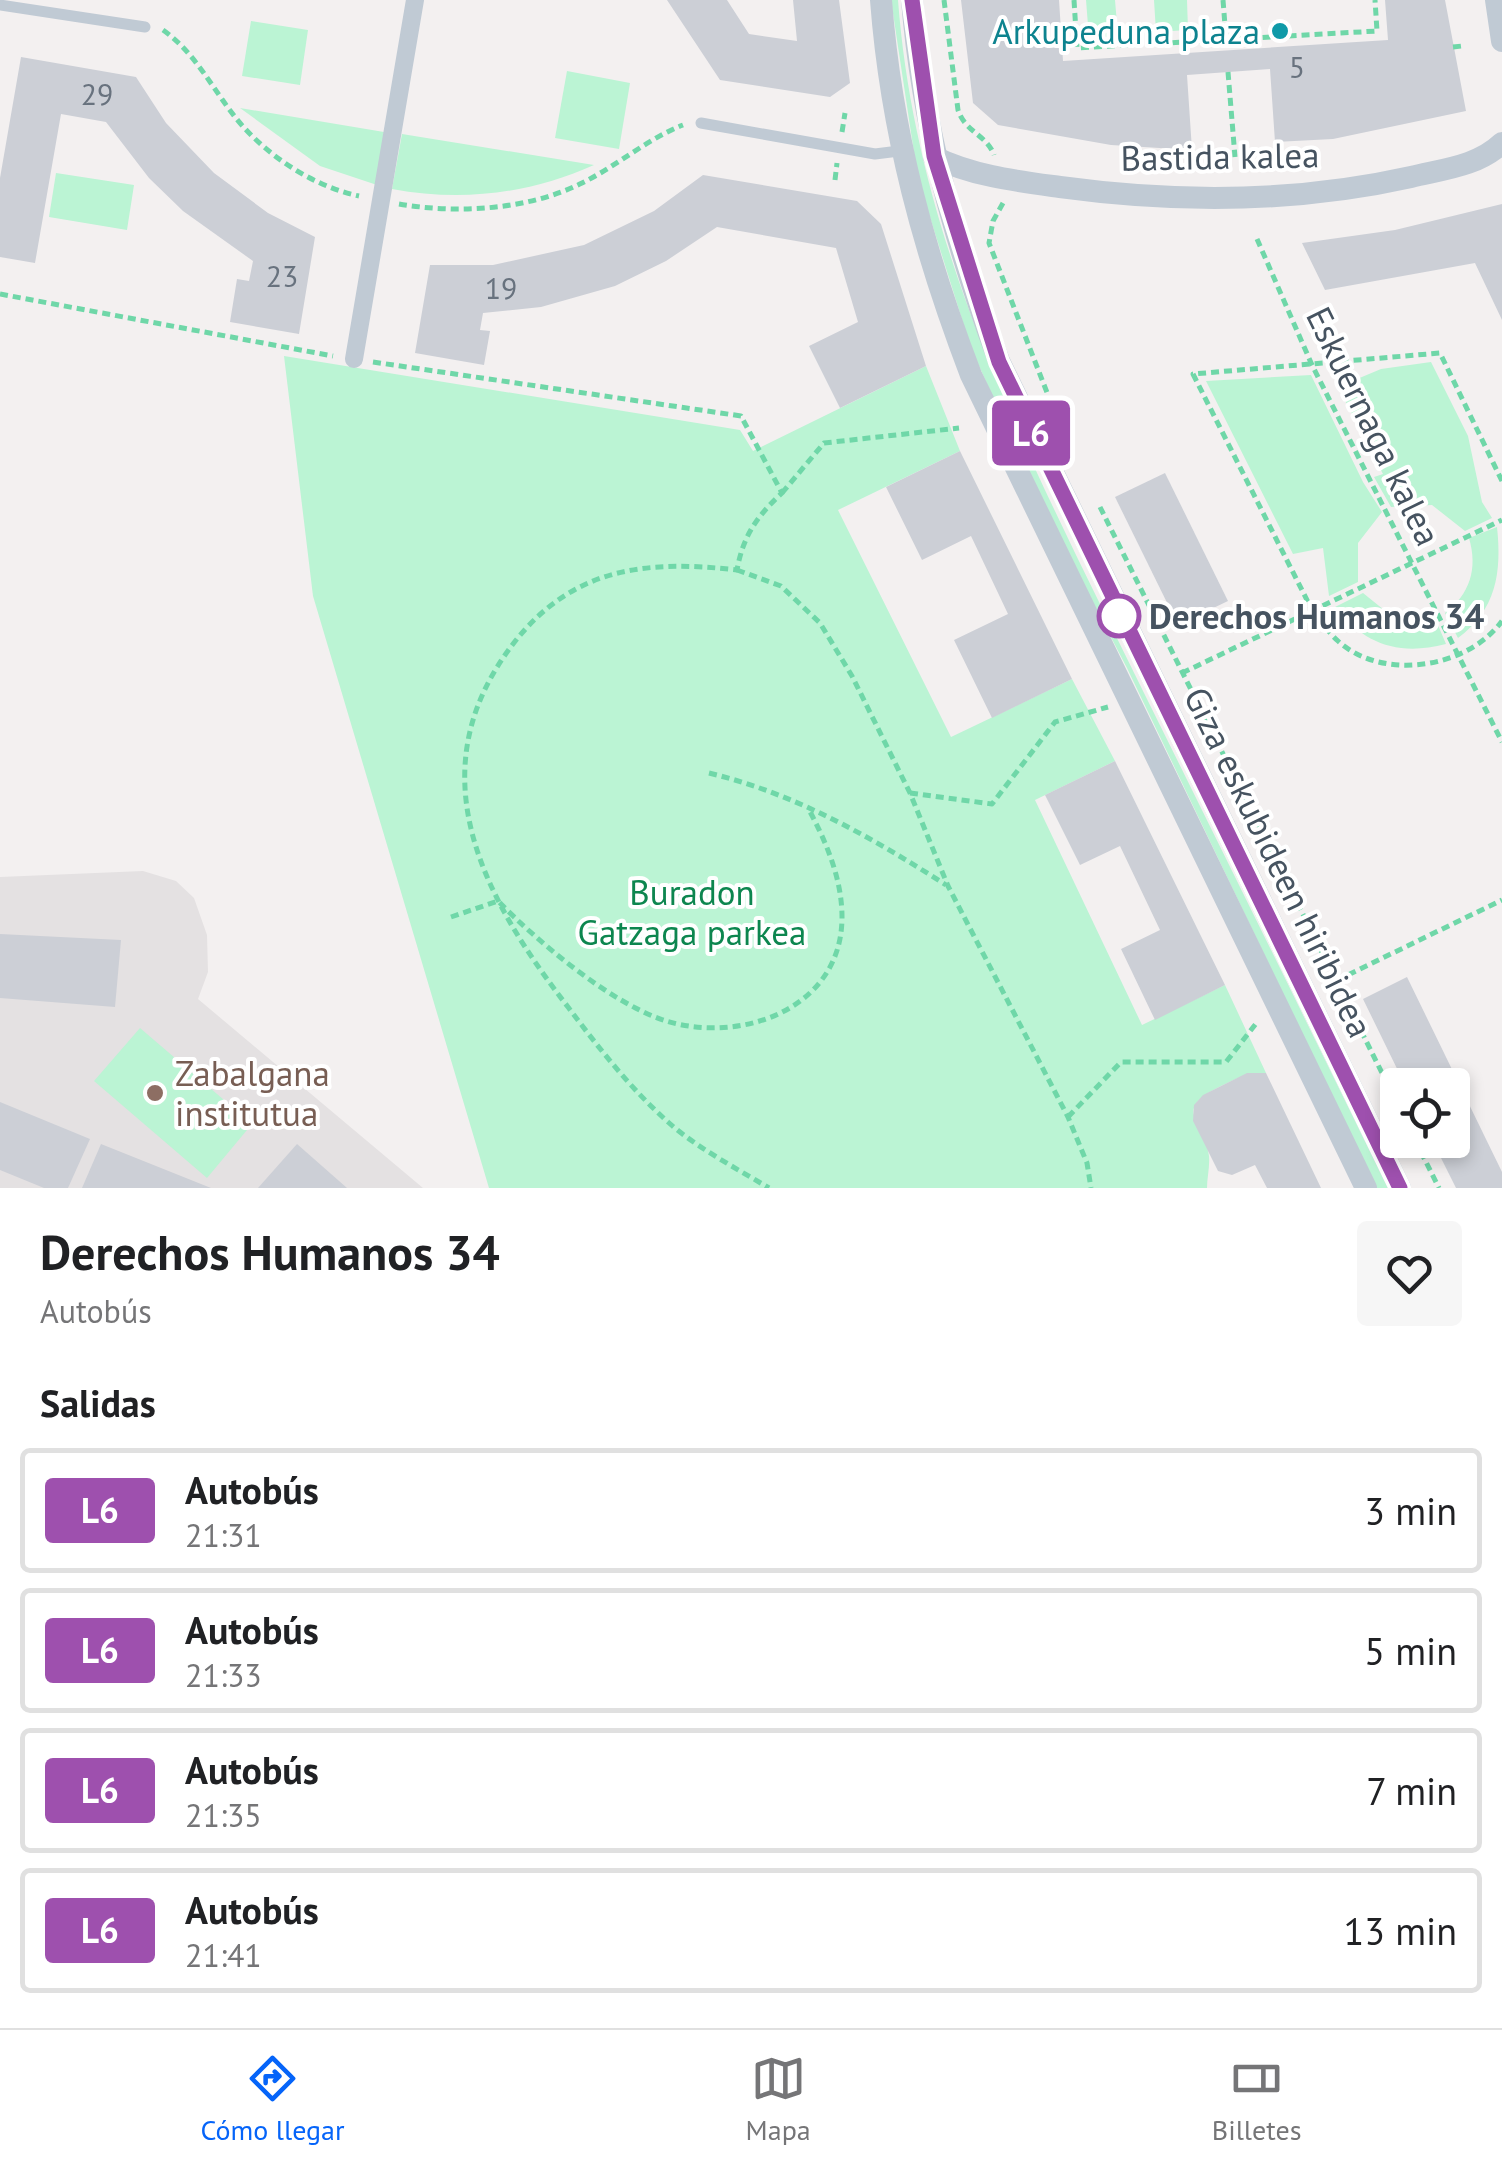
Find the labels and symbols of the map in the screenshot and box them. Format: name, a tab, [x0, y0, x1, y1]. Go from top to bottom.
place label: Arkupeduna plaza	[992, 8, 1260, 54]
marker: Arkupeduna plaza	[1269, 20, 1291, 42]
house number: 5	[1289, 47, 1305, 86]
house number: 29	[81, 74, 113, 113]
street label: Bastida kalea	[1120, 131, 1320, 181]
house number: 23	[266, 256, 298, 295]
house number: 19	[485, 268, 517, 307]
street label: Eskuernaga kalea	[1296, 299, 1452, 553]
line badge: L6	[986, 400, 1076, 466]
place label: Derechos Humanos 34	[1149, 593, 1484, 639]
marker: Derechos Humanos 34	[1098, 595, 1140, 637]
street label: Giza eskubideen hiribidea	[1174, 679, 1384, 1045]
park label: Buradon Gatzaga parkea	[578, 869, 806, 955]
place label: Zabalgana institutua	[175, 1050, 330, 1136]
marker: Zabalgana institutua	[144, 1082, 166, 1104]

